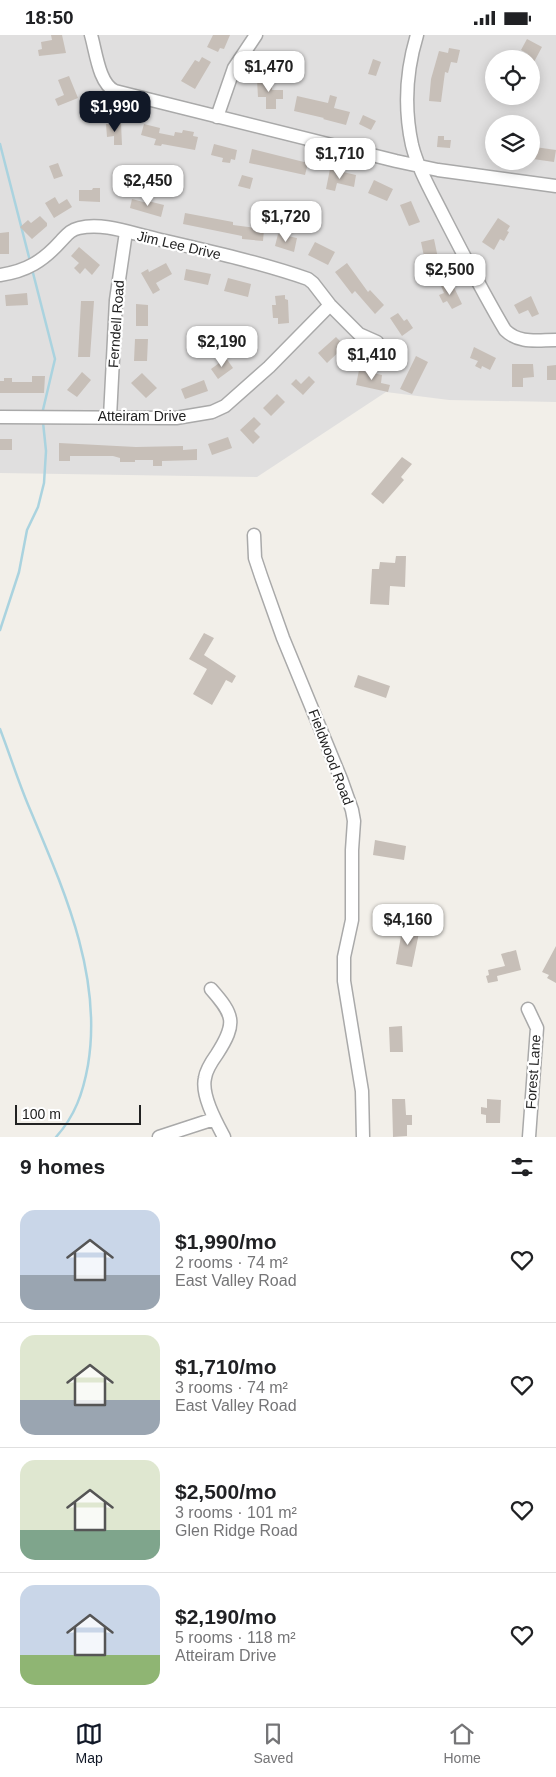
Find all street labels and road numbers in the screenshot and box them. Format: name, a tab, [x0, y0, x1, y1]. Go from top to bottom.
street label: Jim Lee Drive	[136, 228, 223, 262]
street label: Ferndell Road	[105, 280, 127, 368]
street label: Atteiram Drive	[98, 408, 187, 424]
street label: Fieldwood Road	[305, 707, 357, 807]
street label: Forest Lane	[522, 1034, 544, 1110]

